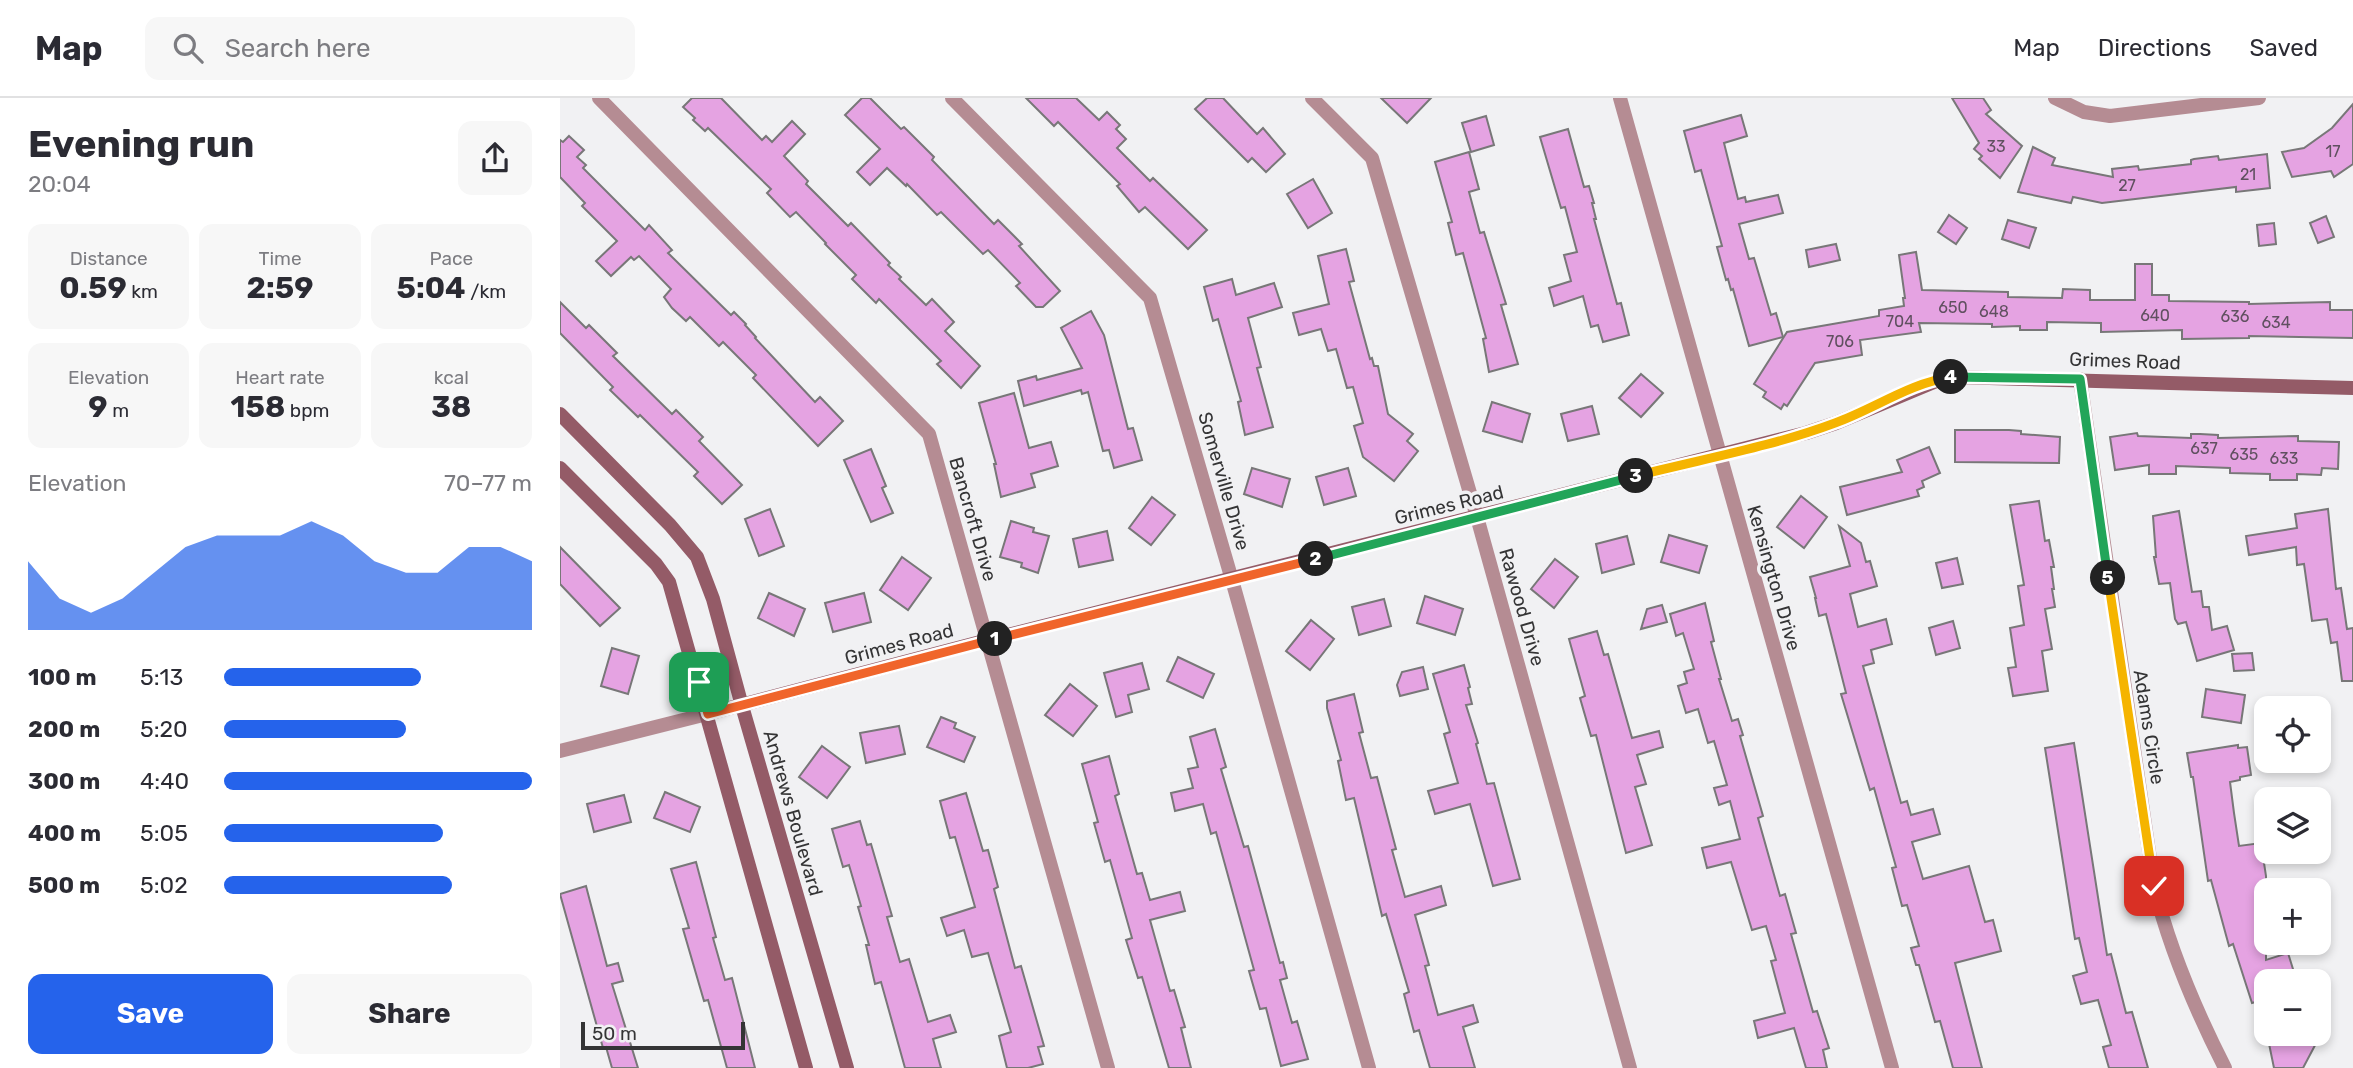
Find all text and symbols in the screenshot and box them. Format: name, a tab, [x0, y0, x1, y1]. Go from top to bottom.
search box	[145, 17, 635, 80]
text: Map	[35, 29, 103, 68]
icon: search	[169, 29, 207, 67]
text: Search here	[225, 33, 370, 64]
text: Map	[2013, 34, 2060, 62]
text: Directions	[2098, 34, 2211, 62]
text: Saved	[2249, 34, 2318, 62]
text: Evening run	[28, 121, 254, 167]
button: share	[458, 121, 532, 195]
house number: 33	[1986, 137, 2006, 156]
house number: 17	[2325, 142, 2341, 161]
house number: 21	[2240, 165, 2256, 184]
text: 20:04	[28, 170, 91, 198]
house number: 27	[2118, 176, 2136, 195]
text: Distance	[70, 247, 148, 270]
text: Time	[258, 247, 302, 270]
text: Pace	[430, 247, 473, 270]
text: 0.59	[59, 270, 127, 306]
text: 2:59	[247, 270, 313, 306]
text: 5:04	[397, 270, 466, 306]
text: km	[127, 280, 158, 303]
text: /km	[466, 280, 506, 303]
house number: 650	[1938, 298, 1968, 317]
house number: 648	[1979, 302, 2009, 321]
house number: 640	[2140, 306, 2170, 325]
house number: 636	[2221, 307, 2250, 326]
house number: 704	[1886, 312, 1914, 331]
house number: 634	[2261, 313, 2291, 332]
house number: 706	[1826, 332, 1854, 351]
street label: Grimes Road	[2069, 348, 2181, 374]
pin: 4	[1934, 360, 1968, 394]
text: 4	[1944, 365, 1957, 388]
text: Elevation	[68, 366, 149, 389]
text: Heart rate	[235, 366, 325, 389]
text: kcal	[434, 366, 469, 389]
text: 9	[88, 389, 108, 425]
text: 158	[231, 389, 285, 425]
text: 38	[431, 389, 471, 425]
text: m	[108, 399, 129, 422]
text: bpm	[285, 399, 329, 422]
street label: Somerville Drive	[1193, 409, 1255, 553]
house number: 637	[2190, 439, 2218, 458]
house number: 635	[2230, 445, 2258, 464]
house number: 633	[2270, 449, 2298, 468]
street label: Bancroft Drive	[944, 454, 1002, 584]
pin: 3	[1618, 458, 1654, 494]
text: 3	[1629, 464, 1642, 487]
text: Elevation	[28, 469, 127, 497]
text: 70–77 m	[444, 469, 532, 497]
street label: Grimes Road	[1392, 480, 1506, 530]
street label: Kensington Drive	[1742, 503, 1806, 653]
pin: 2	[1298, 542, 1334, 576]
street label: Rawood Drive	[1494, 545, 1550, 669]
text: 2	[1309, 547, 1322, 570]
pin: 5	[2090, 560, 2126, 596]
text: 5	[2101, 566, 2114, 589]
street label: Grimes Road	[842, 618, 956, 670]
pin: 1	[978, 622, 1012, 656]
text: 1	[990, 627, 999, 650]
pin	[669, 652, 729, 712]
text: 100 m	[28, 663, 97, 691]
text: 5:13	[140, 663, 183, 691]
icon: arrive	[680, 663, 718, 701]
street label: Adams Circle	[2129, 668, 2169, 786]
map controls	[2254, 696, 2331, 1046]
button: locate	[2254, 696, 2331, 773]
text: 200 m	[28, 715, 100, 743]
text: 5:20	[140, 715, 188, 743]
street label: Andrews Boulevard	[758, 728, 828, 898]
text: 300 m	[28, 767, 100, 795]
text: 4:40	[140, 767, 189, 795]
button: layers	[2254, 787, 2331, 864]
text: 400 m	[28, 819, 101, 847]
text: 5:05	[140, 819, 188, 847]
pin	[2124, 856, 2184, 916]
icon: check	[2135, 867, 2173, 905]
text: 500 m	[28, 871, 100, 899]
text: 5:02	[140, 871, 188, 899]
button: +	[2254, 878, 2331, 955]
button: −	[2254, 969, 2331, 1046]
button: Save	[28, 974, 273, 1054]
button: Share	[287, 974, 532, 1054]
scale bar	[581, 1019, 746, 1051]
text: 50 m	[592, 1022, 637, 1045]

